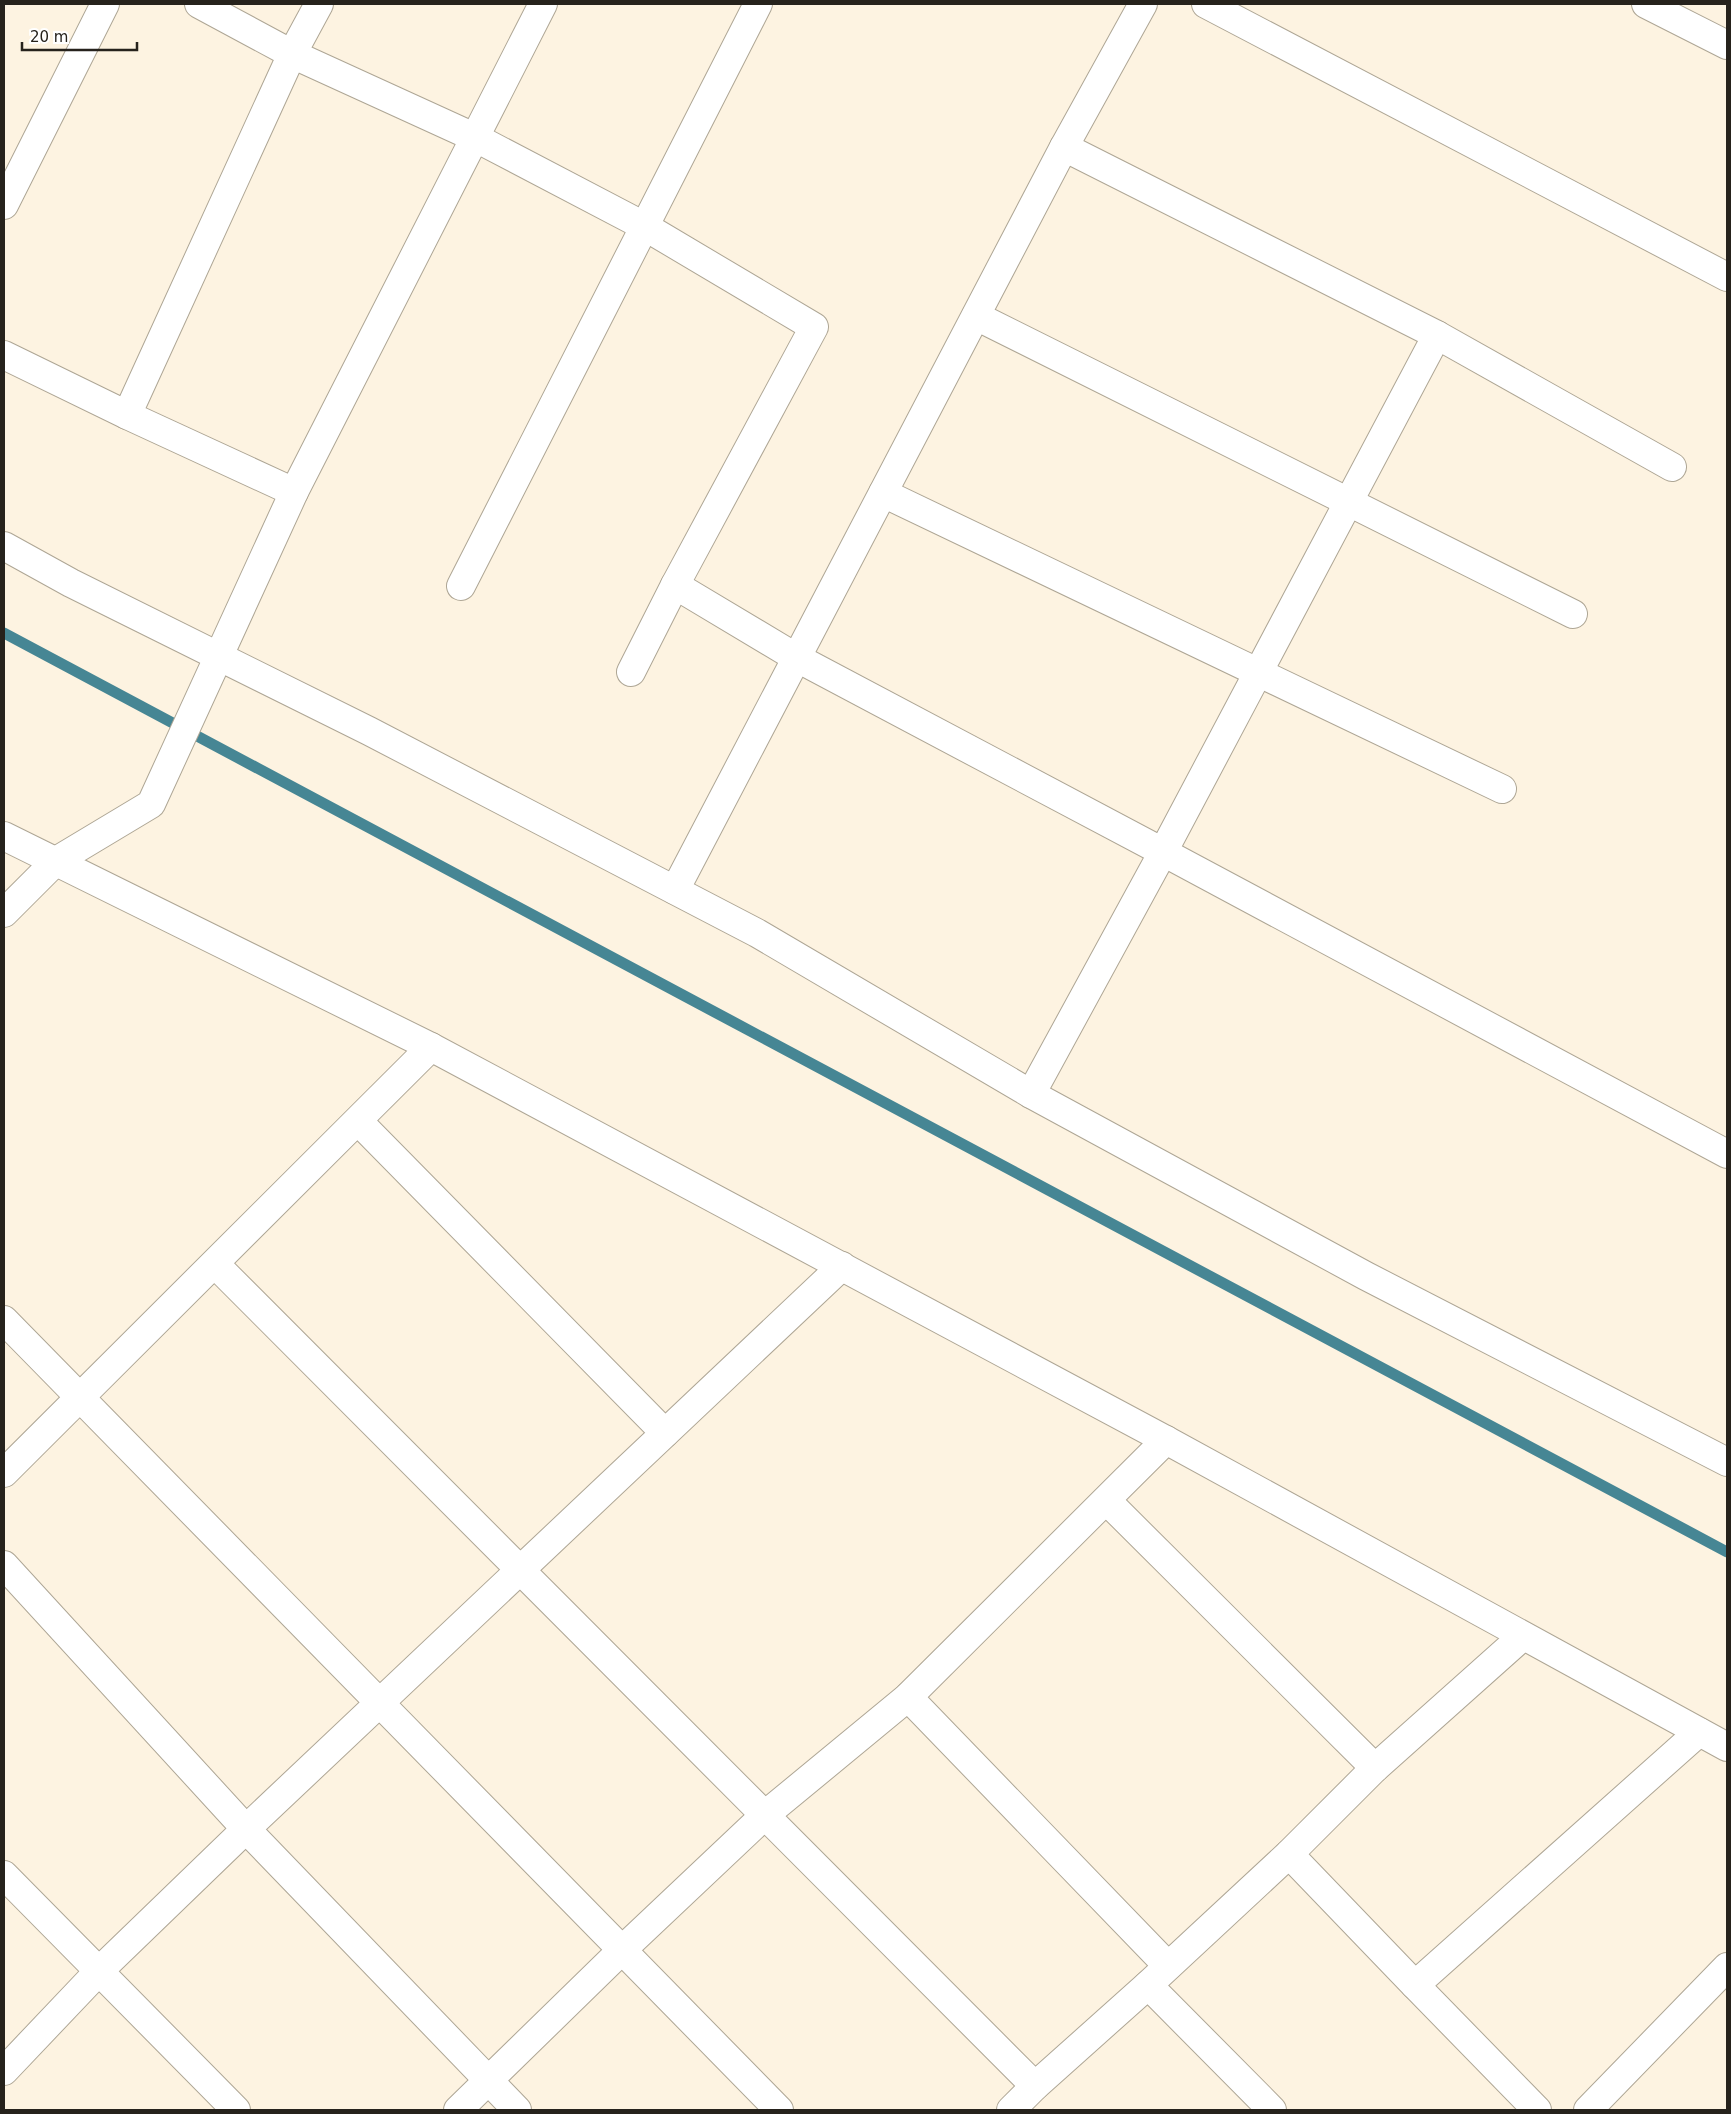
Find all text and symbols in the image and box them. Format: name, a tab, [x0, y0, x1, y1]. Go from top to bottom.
scale bar	[22, 20, 138, 52]
text: 20 m	[30, 28, 68, 46]

